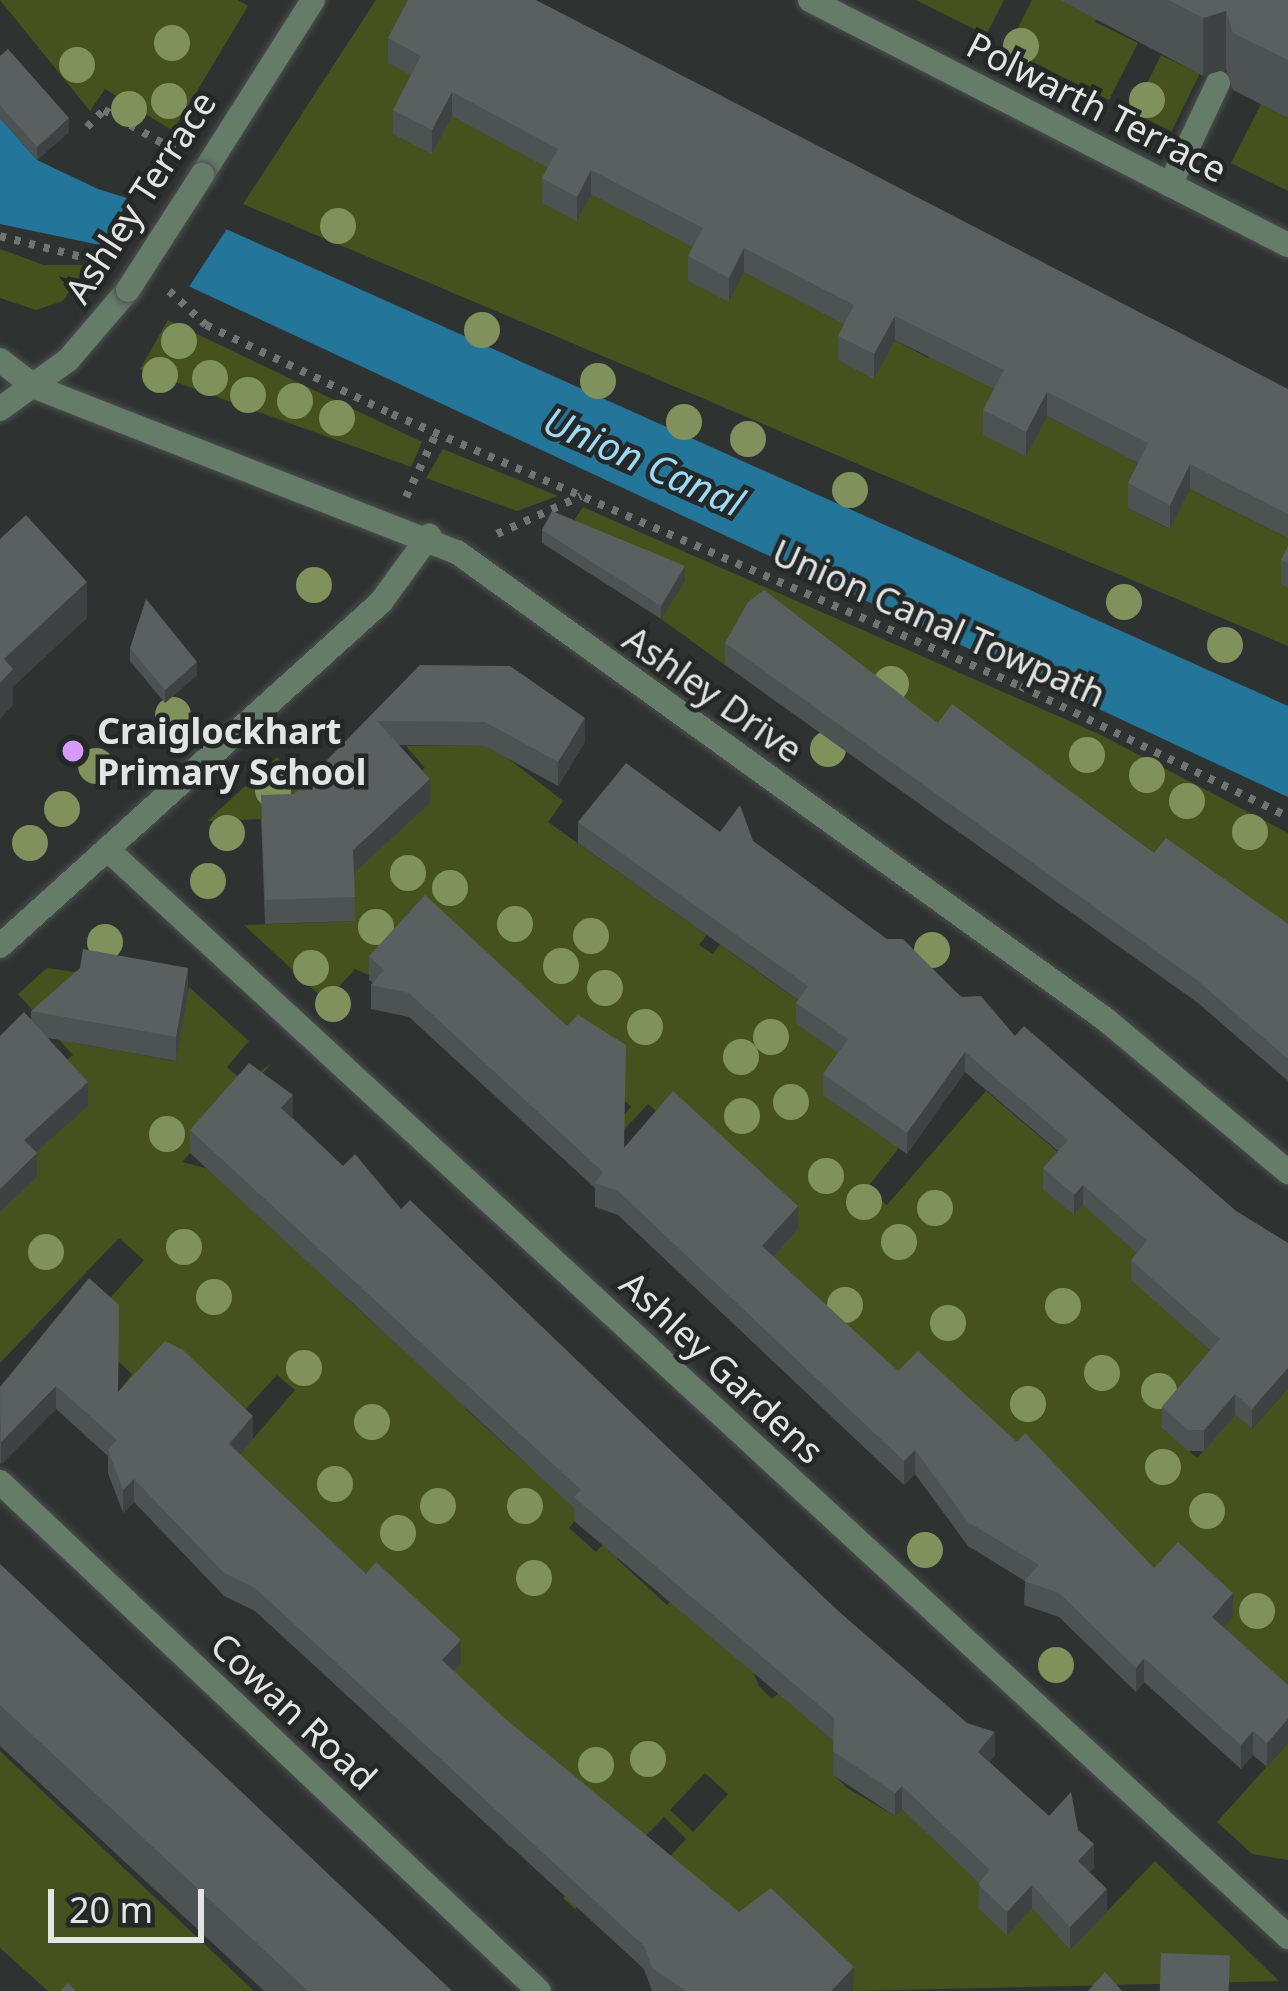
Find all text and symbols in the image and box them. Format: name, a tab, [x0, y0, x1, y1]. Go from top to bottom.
street label: Polwarth Terrace	[960, 23, 1234, 191]
street label: Ashley Terrace	[56, 83, 224, 311]
water label: Union Canal	[537, 396, 751, 526]
street label: Union Canal Towpath	[766, 530, 1112, 716]
street label: Ashley Drive	[615, 617, 811, 771]
place label: Craiglockhart Primary School	[97, 708, 366, 793]
marker: Craiglockhart Primary School	[60, 738, 86, 764]
street label: Ashley Gardens	[612, 1262, 832, 1472]
street label: Cowan Road	[202, 1623, 386, 1799]
scale bar	[54, 1865, 210, 1939]
text: 20 m	[69, 1885, 153, 1934]

